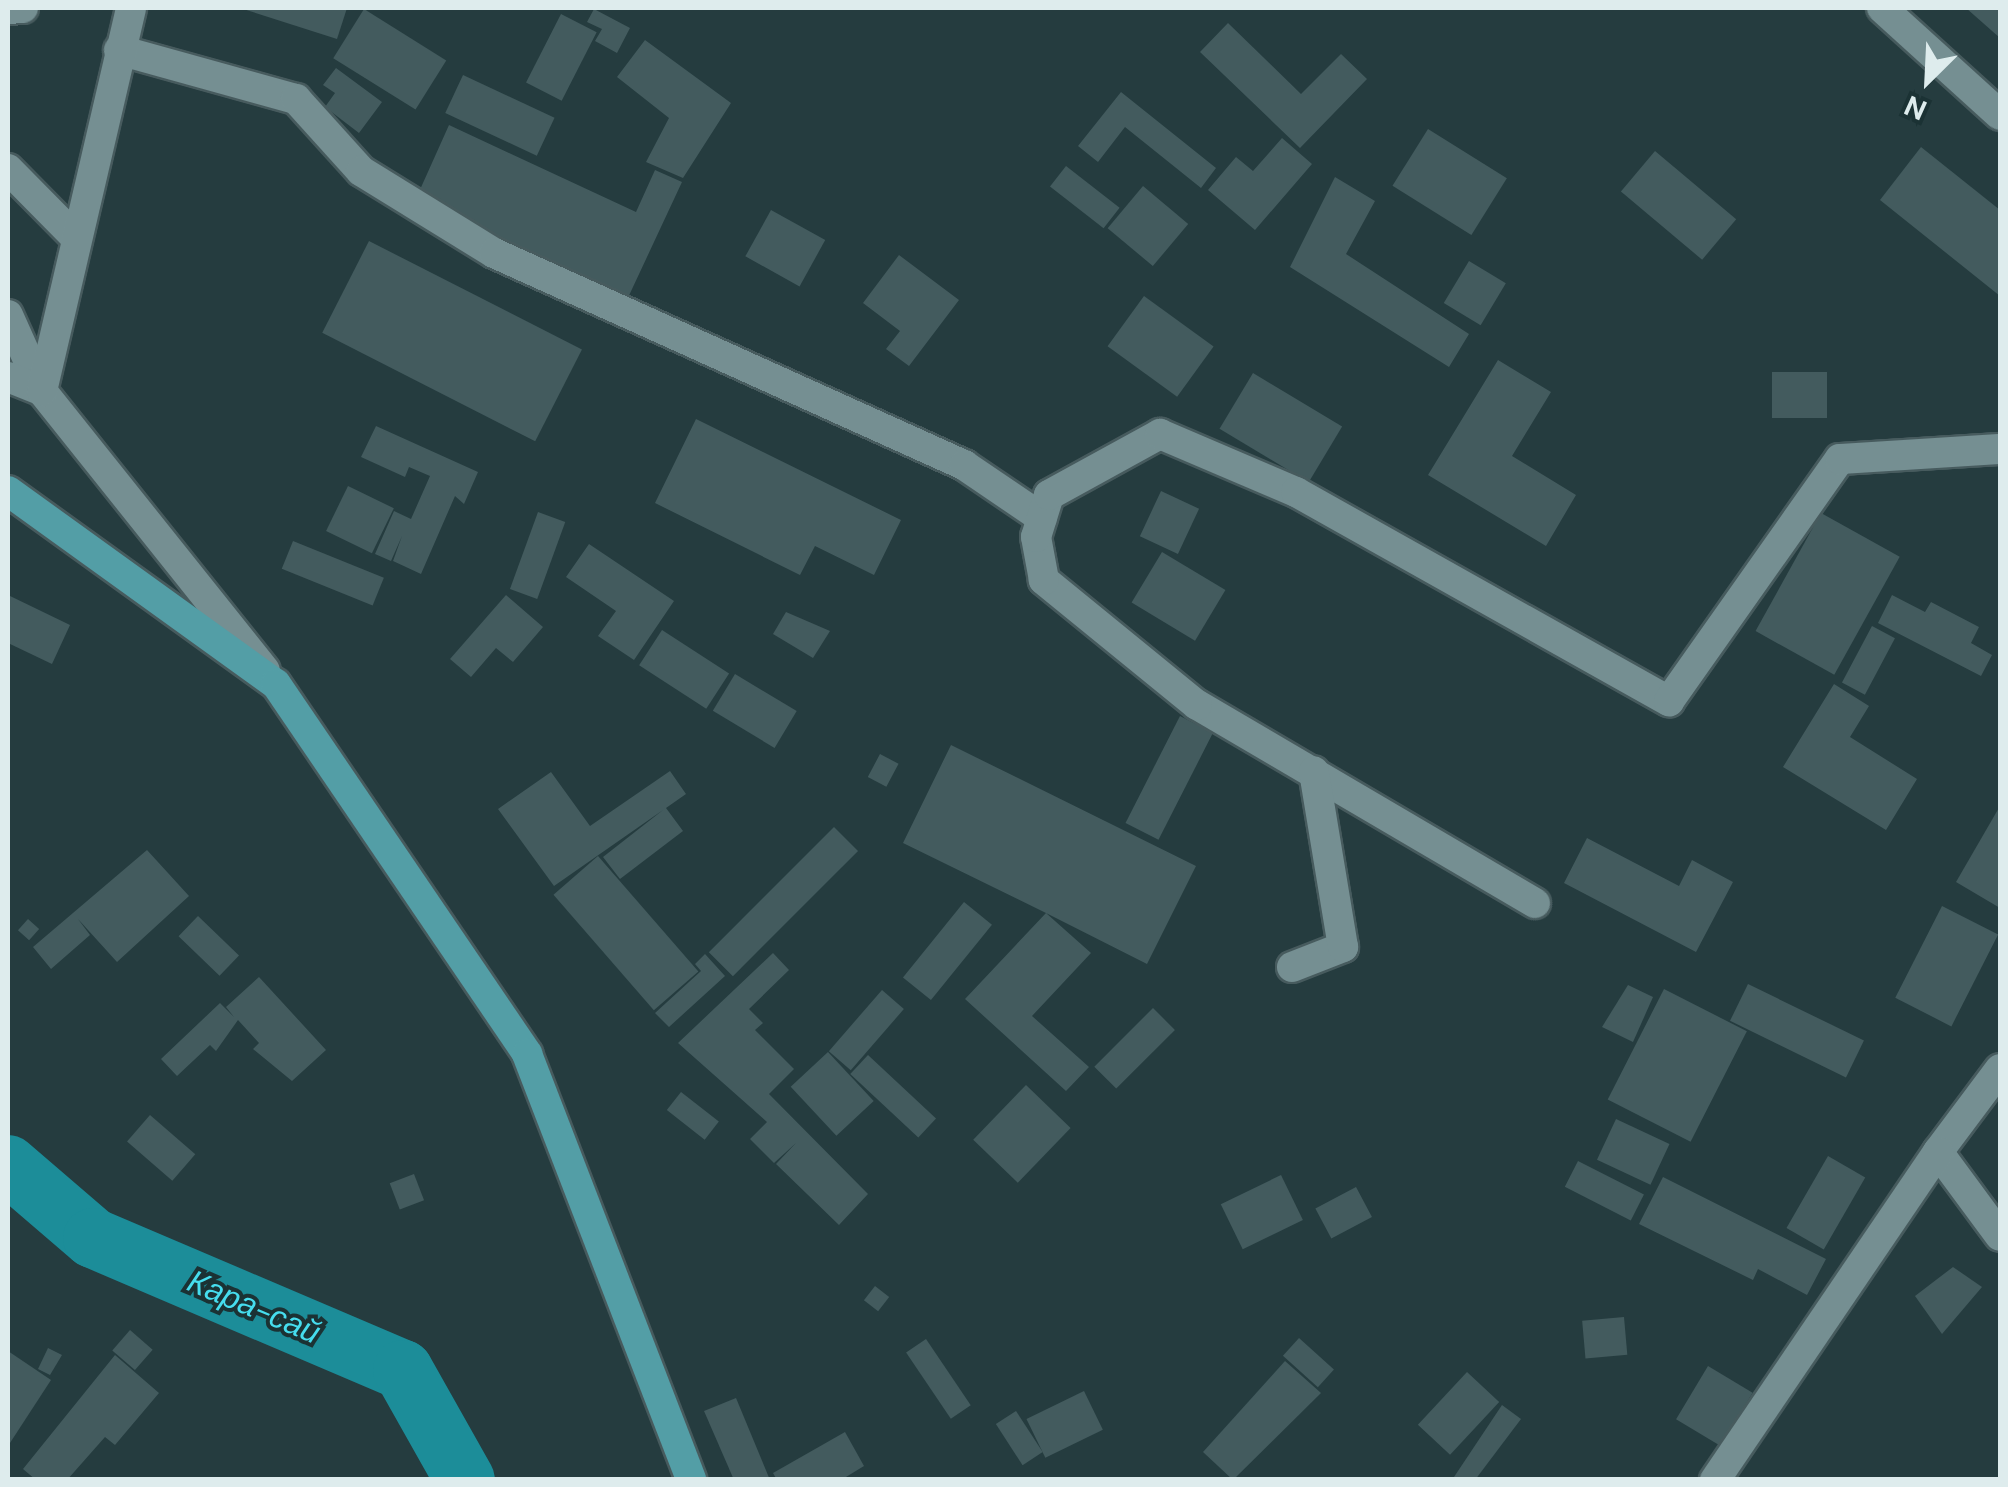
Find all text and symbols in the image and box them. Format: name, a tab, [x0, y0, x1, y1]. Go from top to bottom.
north arrow	[1878, 30, 1978, 130]
text: N	[1899, 87, 1932, 129]
water label: Кара-сай	[182, 1262, 326, 1352]

